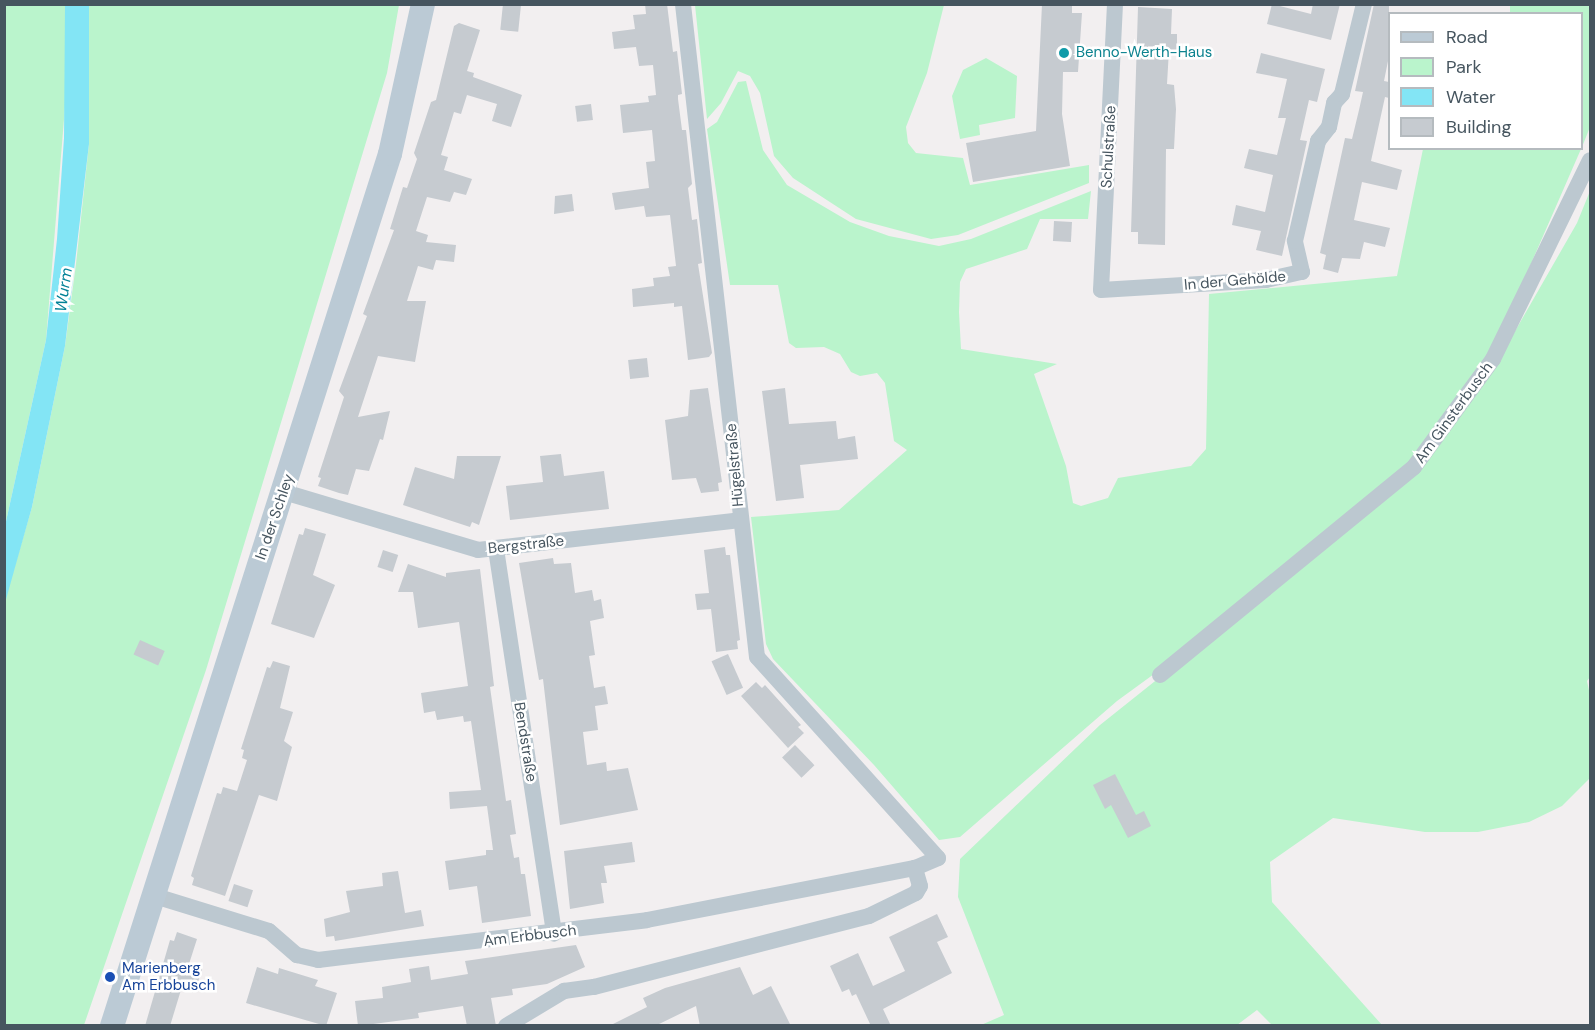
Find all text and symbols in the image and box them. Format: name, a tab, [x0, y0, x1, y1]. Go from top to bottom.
legend	[1388, 12, 1583, 150]
text: Road	[1446, 25, 1488, 49]
place label: Benno-Werth-Haus	[1076, 44, 1212, 62]
marker: Benno-Werth-Haus	[1057, 46, 1071, 60]
text: Park	[1446, 55, 1482, 79]
text: Water	[1446, 85, 1496, 109]
street label: Schulstraße	[1098, 105, 1120, 189]
text: Building	[1446, 115, 1511, 139]
water label: Wurm	[51, 267, 77, 313]
street label: In der Gehölde	[1183, 268, 1287, 294]
street label: Am Ginsterbusch	[1411, 359, 1497, 467]
street label: Hügelstraße	[722, 422, 748, 508]
street label: In der Schley	[252, 472, 298, 562]
street label: Bergstraße	[487, 532, 565, 558]
street label: Bendstraße	[510, 701, 540, 783]
street label: Am Erbbusch	[483, 921, 577, 951]
place label: Marienberg Am Erbbusch	[122, 959, 215, 994]
marker: Marienberg Am Erbbusch	[103, 970, 117, 984]

